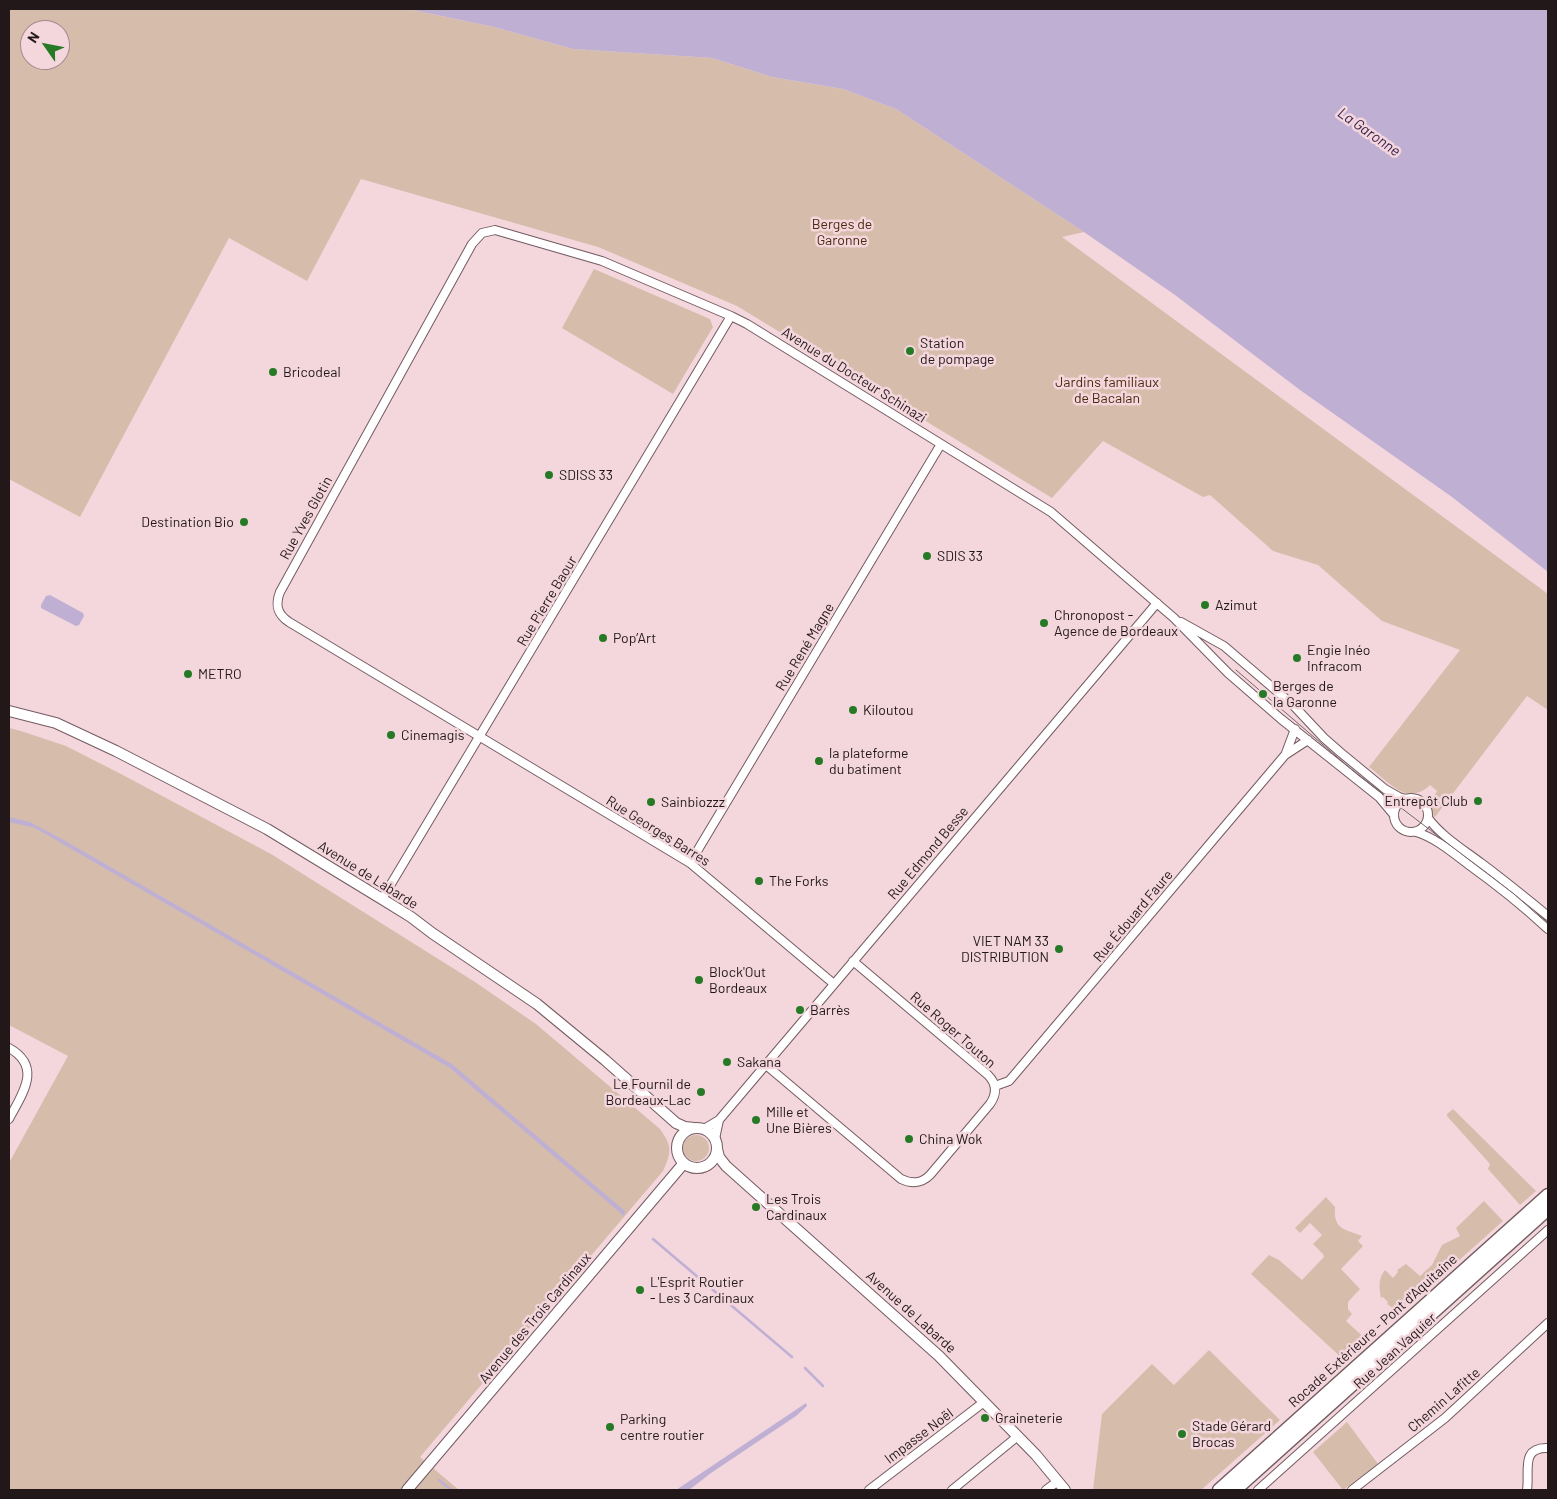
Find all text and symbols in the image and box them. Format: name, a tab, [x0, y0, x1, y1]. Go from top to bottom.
north arrow	[20, 20, 70, 70]
text: N	[23, 29, 43, 46]
water label: La Garonne	[1334, 104, 1404, 160]
park label: Berges de Garonne	[812, 216, 872, 248]
street label: Avenue du Docteur Schinazi	[778, 323, 930, 427]
place label: Station de pompage	[920, 335, 995, 368]
marker: Station de pompage	[904, 345, 916, 357]
place label: Bricodeal	[283, 364, 341, 380]
marker: Bricodeal	[267, 366, 279, 378]
park label: Jardins familiaux de Bacalan	[1055, 374, 1159, 407]
place label: SDISS 33	[559, 467, 613, 483]
marker: SDISS 33	[543, 469, 555, 481]
street label: Rue Yves Glotin	[276, 473, 336, 563]
place label: Destination Bio	[141, 514, 234, 530]
marker: Destination Bio	[238, 516, 250, 528]
place label: SDIS 33	[937, 548, 983, 564]
marker: SDIS 33	[921, 550, 933, 562]
street label: Rue Pierre Baour	[514, 553, 580, 649]
place label: Azimut	[1215, 597, 1257, 613]
marker: Azimut	[1199, 599, 1211, 611]
street label: Rue René Magne	[772, 600, 838, 694]
place label: Chronopost - Agence de Bordeaux	[1054, 607, 1178, 640]
marker: Chronopost - Agence de Bordeaux	[1038, 617, 1050, 629]
place label: Pop’Art	[613, 630, 656, 646]
marker: Pop’Art	[597, 632, 609, 644]
place label: Engie Inéo Infracom	[1307, 642, 1371, 674]
marker: Engie Inéo Infracom	[1291, 652, 1303, 664]
place label: METRO	[198, 666, 242, 682]
marker: METRO	[182, 668, 194, 680]
place label: Berges de la Garonne	[1273, 678, 1337, 710]
marker: Berges de la Garonne	[1257, 688, 1269, 700]
place label: Kiloutou	[863, 702, 913, 718]
marker: Kiloutou	[847, 704, 859, 716]
place label: Cinemagis	[401, 727, 465, 743]
marker: Cinemagis	[385, 729, 397, 741]
place label: la plateforme du batiment	[829, 745, 908, 778]
marker: la plateforme du batiment	[813, 755, 825, 767]
street label: Rue Georges Barres	[603, 792, 713, 870]
place label: Entrepôt Club	[1385, 793, 1468, 809]
place label: Sainbiozzz	[661, 794, 725, 810]
marker: Entrepôt Club	[1472, 795, 1484, 807]
marker: Sainbiozzz	[645, 796, 657, 808]
street label: Rue Edmond Besse	[884, 803, 972, 903]
street label: Avenue de Labarde	[315, 837, 421, 913]
street label: Rue Édouard Faure	[1090, 867, 1176, 965]
place label: The Forks	[769, 873, 828, 889]
marker: The Forks	[753, 875, 765, 887]
place label: VIET NAM 33 DISTRIBUTION	[961, 933, 1049, 966]
marker: VIET NAM 33 DISTRIBUTION	[1053, 943, 1065, 955]
place label: Block'Out Bordeaux	[709, 964, 767, 996]
marker: Block'Out Bordeaux	[693, 974, 705, 986]
street label: Rue Roger Touton	[907, 988, 999, 1072]
place label: Barrès	[810, 1002, 850, 1018]
marker: Barrès	[794, 1004, 806, 1016]
place label: Sakana	[737, 1054, 781, 1070]
marker: Sakana	[721, 1056, 733, 1068]
place label: Le Fournil de Bordeaux-Lac	[606, 1076, 691, 1108]
marker: Le Fournil de Bordeaux-Lac	[695, 1086, 707, 1098]
place label: Mille et Une Bières	[766, 1104, 832, 1136]
marker: Mille et Une Bières	[750, 1114, 762, 1126]
place label: China Wok	[919, 1131, 982, 1147]
marker: China Wok	[903, 1133, 915, 1145]
place label: Les Trois Cardinaux	[766, 1191, 827, 1224]
marker: Les Trois Cardinaux	[750, 1201, 762, 1213]
street label: Avenue des Trois Cardinaux	[475, 1249, 595, 1387]
street label: Rocade Extérieure - Pont d'Aquitaine	[1285, 1251, 1461, 1411]
street label: Avenue de Labarde	[863, 1267, 959, 1357]
place label: L'Esprit Routier - Les 3 Cardinaux	[650, 1274, 754, 1306]
marker: L'Esprit Routier - Les 3 Cardinaux	[634, 1284, 646, 1296]
street label: Rue Jean Vaquier	[1350, 1309, 1440, 1393]
street label: Chemin Lafitte	[1405, 1364, 1483, 1436]
street label: Impasse Noël	[881, 1405, 957, 1467]
place label: Graineterie	[995, 1410, 1063, 1426]
place label: Parking centre routier	[620, 1411, 704, 1444]
marker: Graineterie	[979, 1412, 991, 1424]
place label: Stade Gérard Brocas	[1192, 1418, 1271, 1450]
marker: Parking centre routier	[604, 1421, 616, 1433]
marker: Stade Gérard Brocas	[1176, 1428, 1188, 1440]

